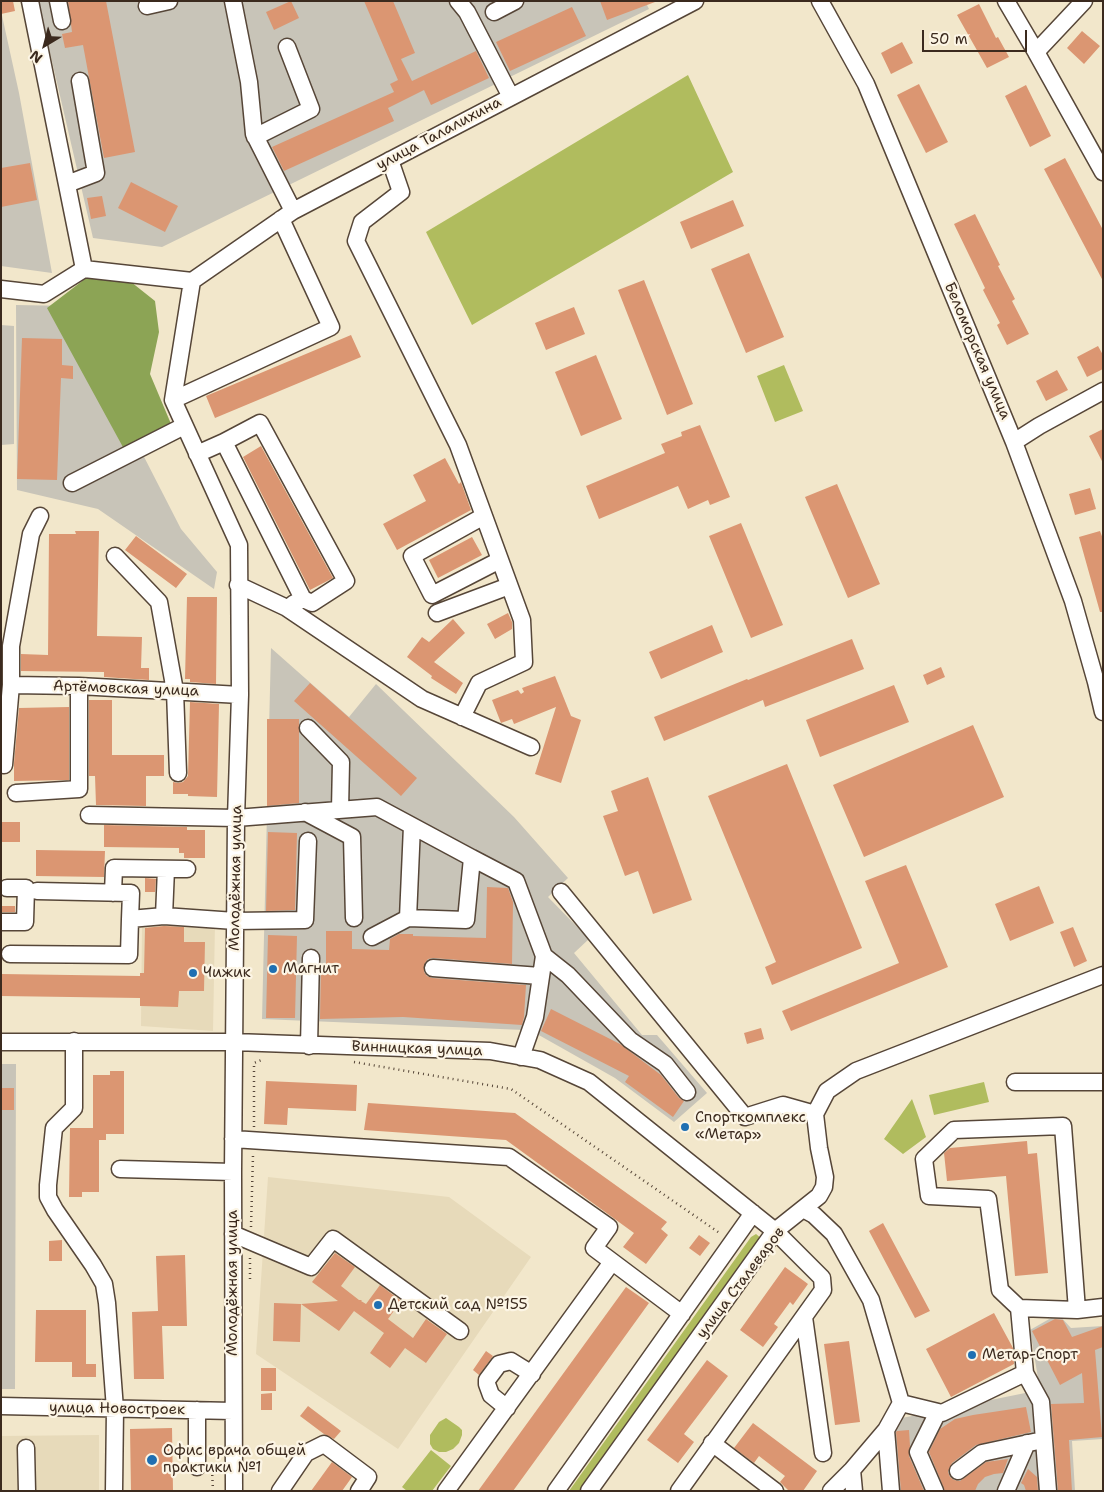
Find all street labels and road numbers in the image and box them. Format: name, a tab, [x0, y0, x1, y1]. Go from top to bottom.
street label: улица Талалихина	[373, 93, 505, 175]
street label: Беломорская улица	[940, 280, 1014, 422]
street label: Артёмовская улица	[53, 677, 199, 701]
street label: Молодёжная улица	[226, 805, 246, 951]
street label: Винницкая улица	[351, 1038, 483, 1060]
street label: Молодёжная улица	[224, 1210, 242, 1356]
street label: улица Сталеваров	[693, 1224, 789, 1342]
street label: улица Новостроек	[49, 1399, 185, 1419]

